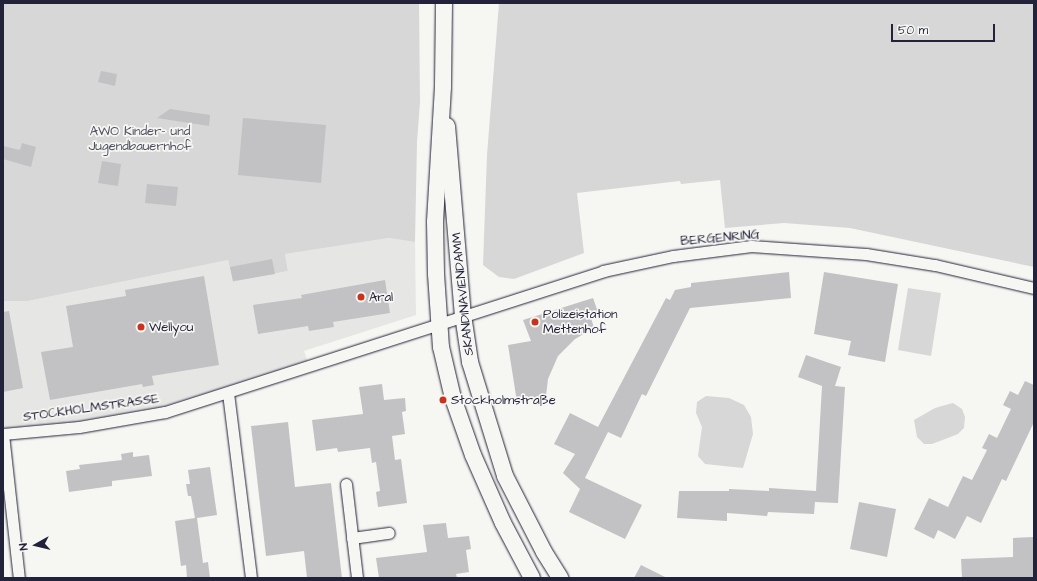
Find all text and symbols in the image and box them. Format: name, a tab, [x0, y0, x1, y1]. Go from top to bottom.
scale bar	[893, 16, 997, 42]
text: 50 m	[898, 22, 928, 39]
park label: AWO Kinder- und Jugendbauernhof	[88, 124, 192, 155]
street label: BERGENRING	[680, 227, 760, 249]
street label: SKANDINAVIENDAMM	[449, 232, 477, 356]
place label: Aral	[369, 289, 393, 305]
marker: Aral	[356, 292, 366, 302]
place label: Polizeistation Mettenhof	[543, 307, 617, 338]
marker: Polizeistation Mettenhof	[530, 317, 540, 327]
place label: Wellyou	[149, 319, 193, 335]
marker: Wellyou	[136, 322, 146, 332]
street label: STOCKHOLMSTRASSE	[22, 391, 160, 425]
place label: Stockholmstraße	[451, 392, 556, 408]
marker: Stockholmstraße	[438, 395, 448, 405]
north arrow	[16, 525, 56, 565]
text: N	[16, 542, 32, 551]

